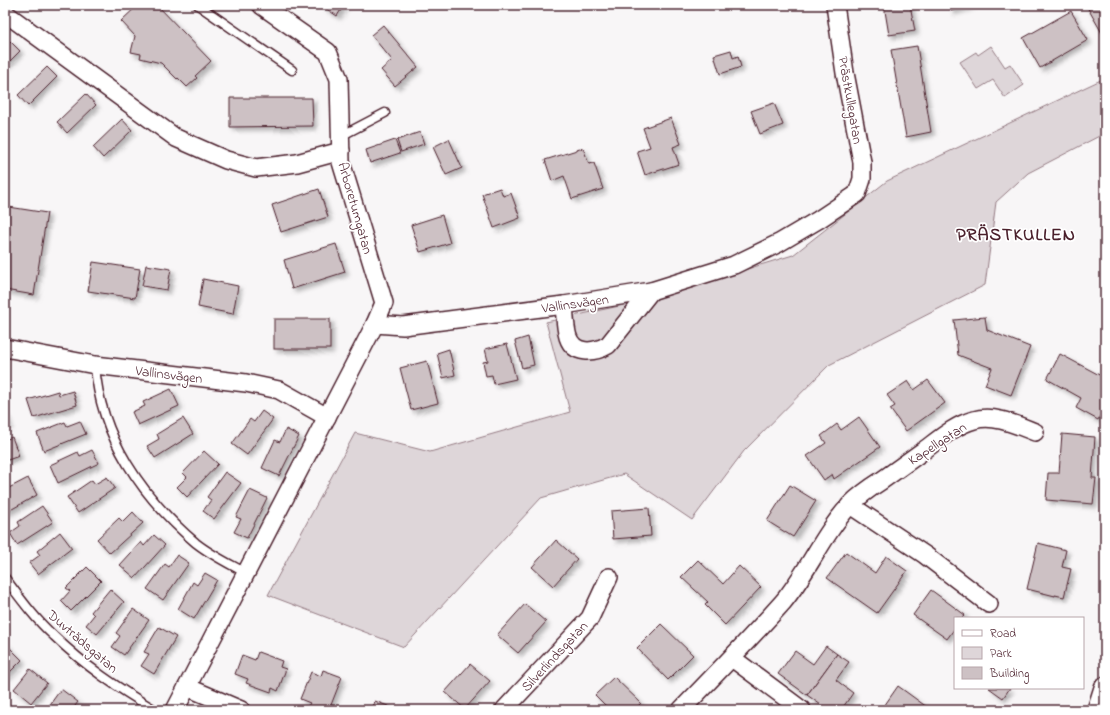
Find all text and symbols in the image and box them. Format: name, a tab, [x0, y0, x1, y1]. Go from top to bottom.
street label: Prästkullegatan	[831, 55, 868, 146]
street label: Arboretumgatan	[330, 160, 378, 257]
district label: PRÄSTKULLEN	[956, 223, 1076, 249]
street label: Vallinsvägen	[539, 289, 610, 321]
street label: Vallinsvägen	[133, 361, 204, 391]
street label: Kapellgatan	[904, 417, 972, 472]
street label: Duvträdsgatan	[41, 605, 122, 680]
street label: Silverlindsgatan	[517, 617, 594, 698]
legend	[954, 617, 1084, 689]
text: Road	[990, 625, 1016, 643]
text: Park	[990, 645, 1012, 663]
text: Building	[989, 665, 1029, 684]

